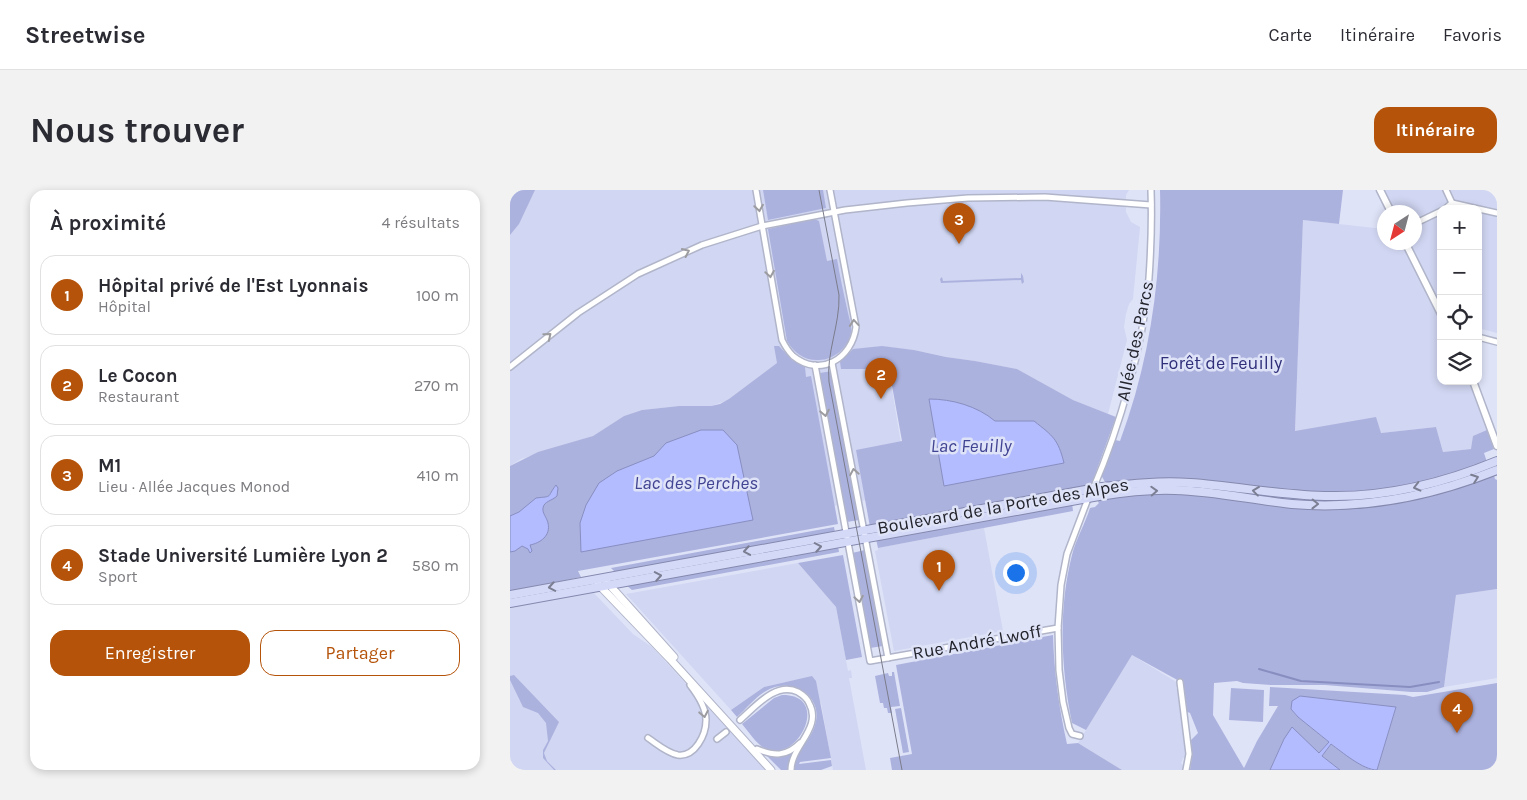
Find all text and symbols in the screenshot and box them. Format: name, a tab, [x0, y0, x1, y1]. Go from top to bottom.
text: Streetwise	[25, 21, 146, 49]
text: Carte	[1269, 24, 1312, 46]
text: Itinéraire	[1340, 24, 1415, 46]
text: Favoris	[1443, 24, 1502, 46]
button: Itinéraire	[1374, 107, 1497, 153]
text: Nous trouver	[30, 110, 244, 151]
pin: 3	[943, 203, 975, 244]
one-way arrow	[753, 204, 764, 212]
north arrow	[1377, 205, 1422, 250]
map controls	[1437, 205, 1482, 385]
button: +	[1437, 205, 1482, 250]
text: À proximité	[50, 211, 166, 235]
text: 4 résultats	[381, 213, 460, 232]
one-way arrow	[681, 248, 690, 258]
button: −	[1437, 250, 1482, 295]
one-way arrow	[765, 269, 775, 278]
text: Hôpital privé de l'Est Lyonnais	[98, 275, 369, 297]
street label: Allée des Parcs	[1112, 279, 1158, 403]
text: 1	[64, 286, 70, 305]
text: 100 m	[416, 286, 459, 305]
button: locate	[1437, 295, 1482, 340]
text: Hôpital	[98, 297, 151, 316]
one-way arrow	[849, 319, 860, 327]
one-way arrow	[542, 332, 551, 341]
button: layers	[1437, 340, 1482, 385]
park label: Forêt de Feuilly	[1160, 352, 1283, 374]
pin: 2	[865, 358, 897, 399]
text: Le Cocon	[98, 365, 178, 387]
text: 2	[62, 376, 72, 395]
text: 270 m	[414, 376, 459, 395]
text: Restaurant	[98, 387, 179, 406]
one-way arrow	[820, 408, 830, 417]
water label: Lac Feuilly	[930, 435, 1012, 457]
text: M1	[98, 455, 121, 477]
text: 3	[62, 466, 72, 485]
text: 410 m	[417, 466, 459, 485]
one-way arrow	[849, 468, 859, 477]
water label: Lac des Perches	[634, 472, 758, 494]
street label: Boulevard de la Porte des Alpes	[876, 473, 1130, 539]
one-way arrow	[1470, 474, 1478, 484]
text: Lieu · Allée Jacques Monod	[98, 477, 290, 496]
one-way arrow	[1413, 481, 1422, 492]
one-way arrow	[1150, 485, 1158, 496]
one-way arrow	[1252, 486, 1260, 497]
one-way arrow	[1312, 499, 1320, 509]
one-way arrow	[813, 542, 822, 553]
text: Stade Université Lumière Lyon 2	[98, 545, 388, 567]
one-way arrow	[743, 546, 752, 556]
pin: 1	[923, 550, 955, 591]
text: 4	[62, 556, 72, 575]
text: 580 m	[412, 556, 459, 575]
your location	[1003, 560, 1029, 586]
text: Sport	[98, 567, 138, 586]
one-way arrow	[653, 572, 662, 582]
one-way arrow	[548, 582, 556, 592]
one-way arrow	[853, 594, 863, 603]
street label: Rue André Lwoff	[911, 620, 1044, 664]
button: Enregistrer	[50, 630, 250, 676]
button: Partager	[260, 630, 460, 676]
pin: 4	[1441, 692, 1473, 733]
one-way arrow	[698, 710, 709, 719]

